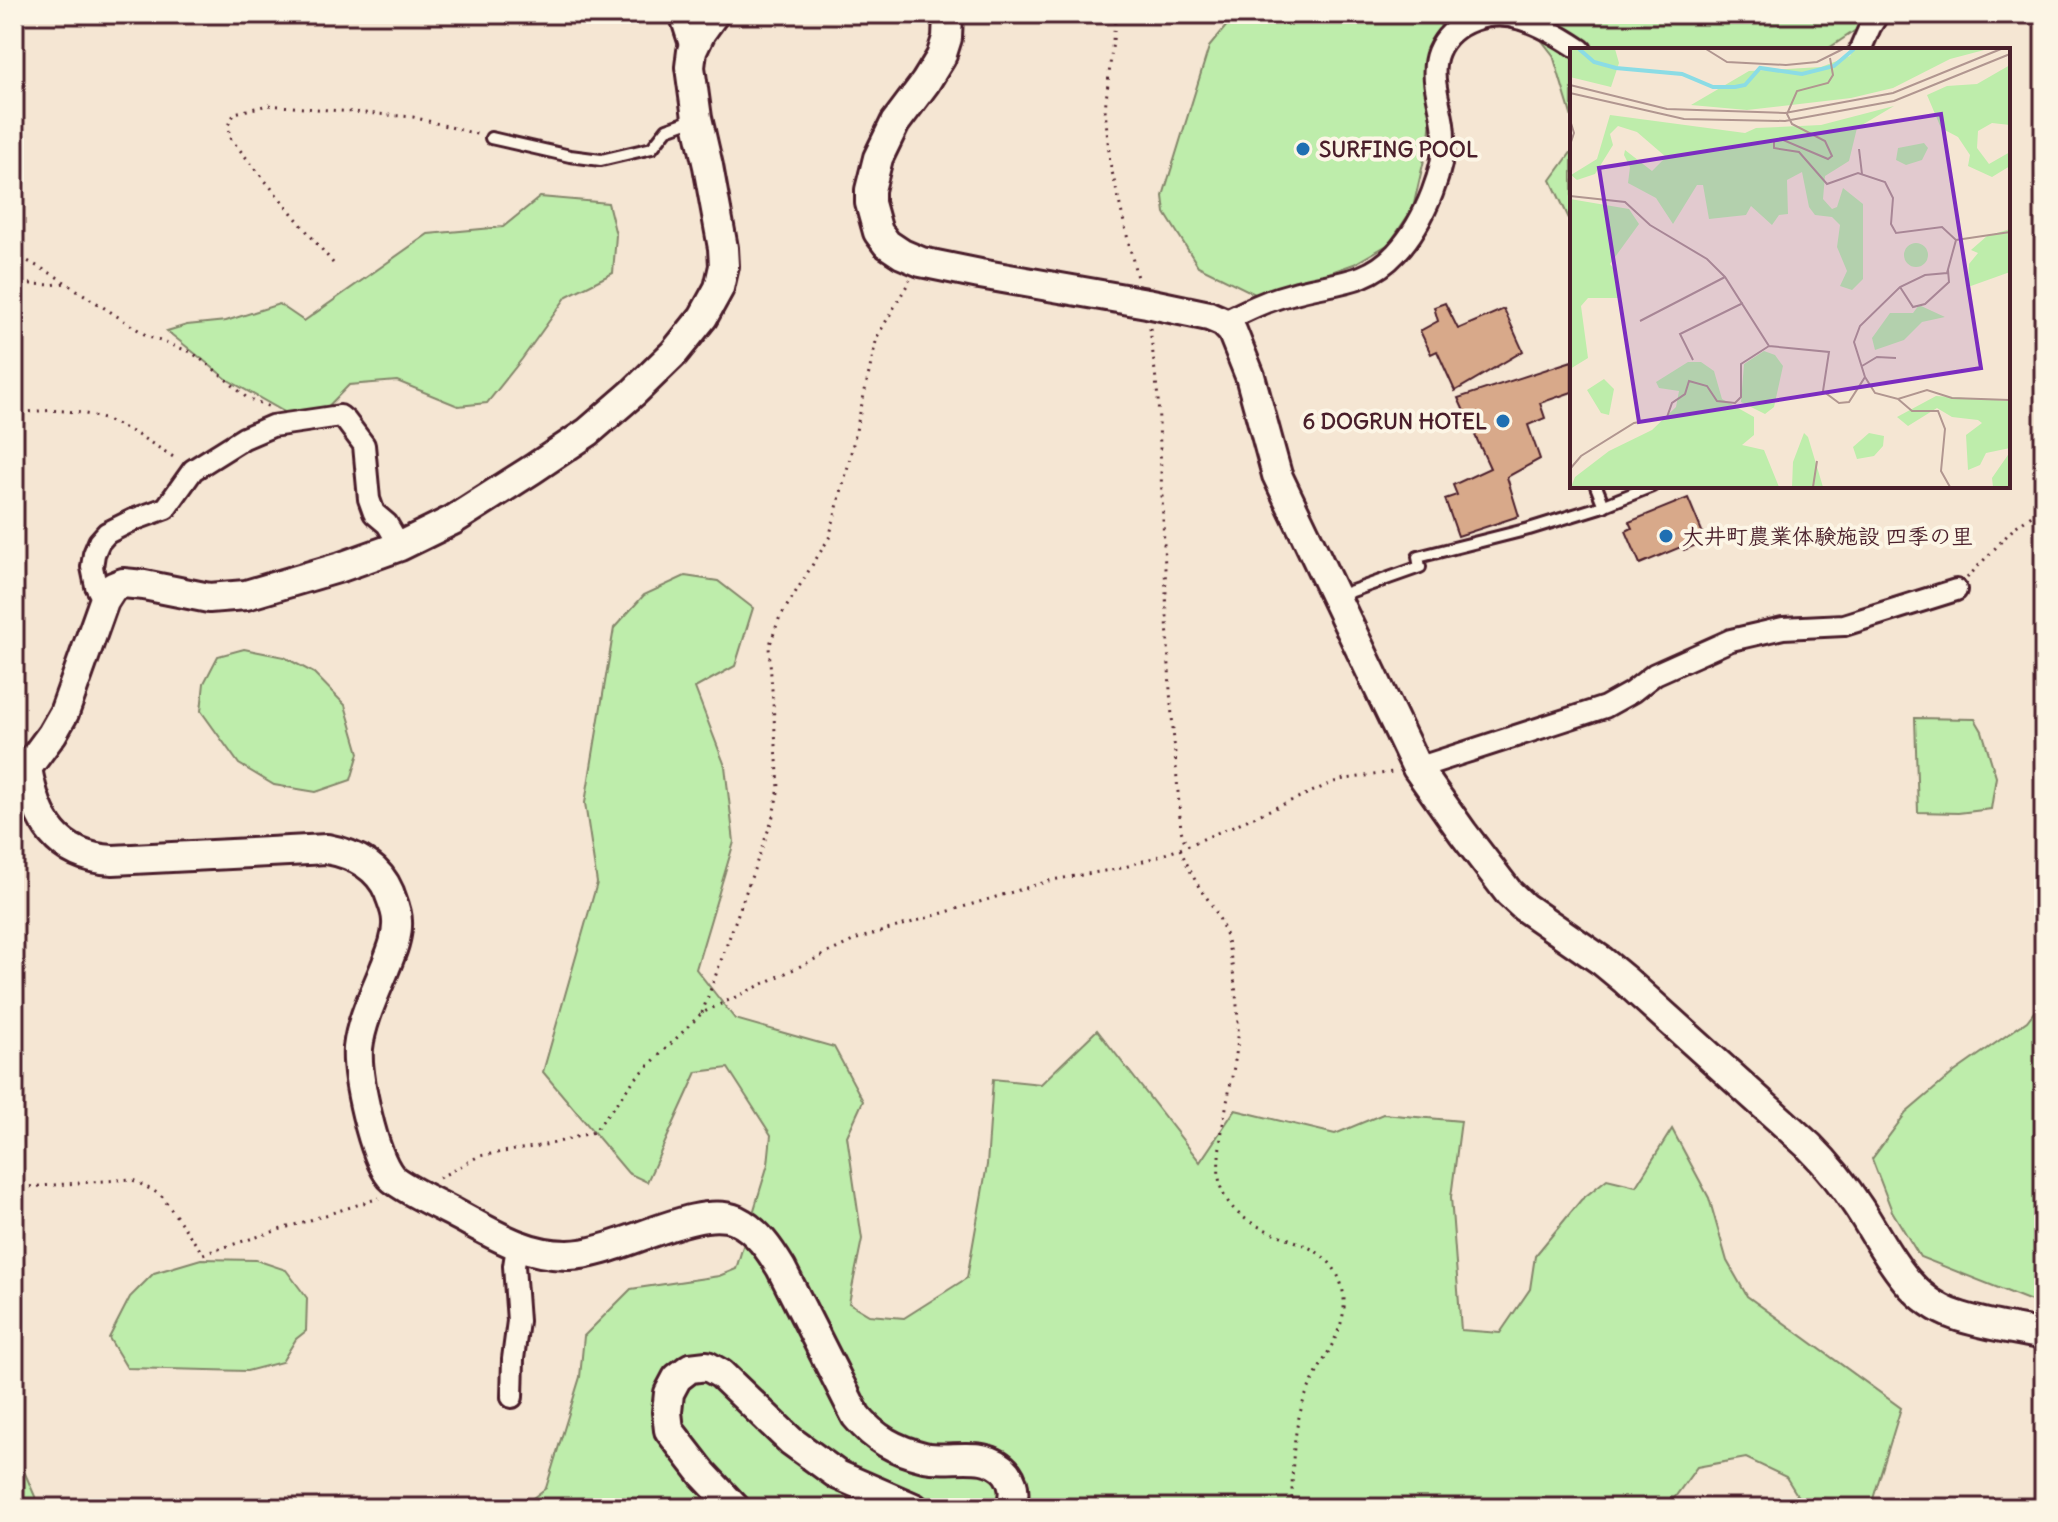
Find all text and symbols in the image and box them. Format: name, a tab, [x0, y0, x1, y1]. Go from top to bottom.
inset map	[1570, 48, 2010, 488]
place label: SURFING POOL	[1319, 135, 1478, 163]
marker: SURFING POOL	[1294, 140, 1312, 158]
place label: 6 DOGRUN HOTEL	[1303, 407, 1487, 435]
marker: 6 DOGRUN HOTEL	[1494, 412, 1512, 430]
place label: 大井町農業体験施設 四季の里	[1682, 522, 1973, 550]
marker: 大井町農業体験施設 四季の里	[1657, 527, 1675, 545]

